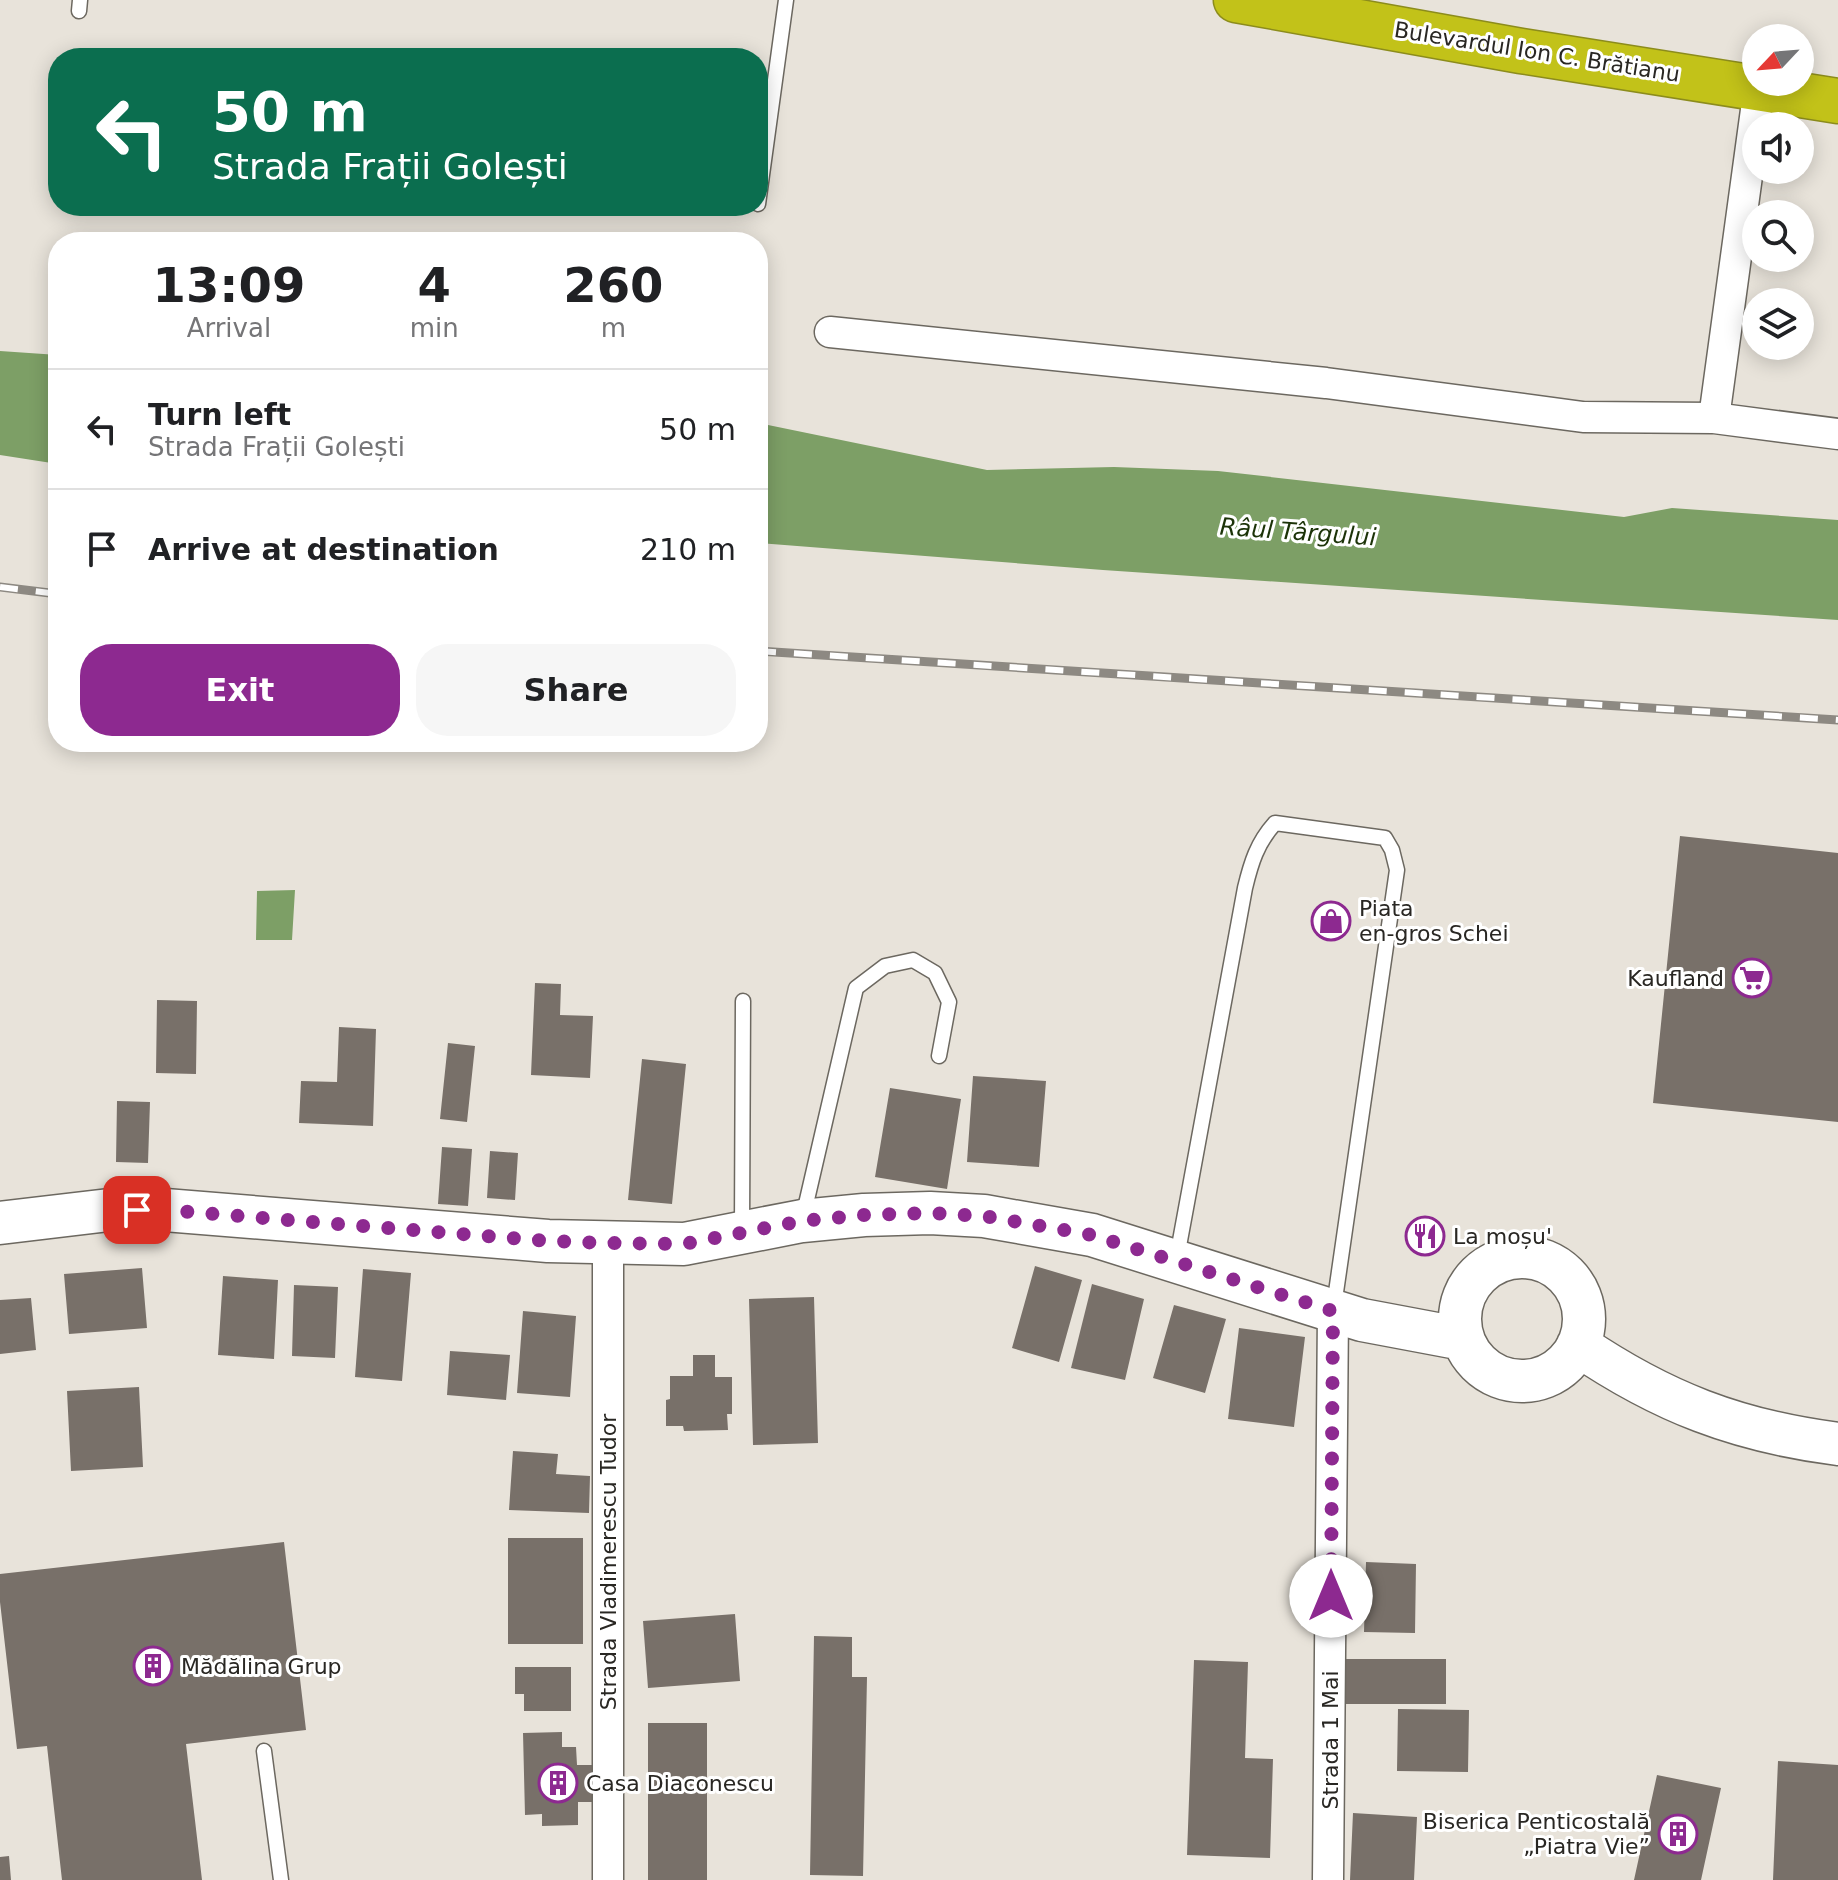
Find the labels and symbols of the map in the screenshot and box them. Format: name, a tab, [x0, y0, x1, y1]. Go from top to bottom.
street label: Bulevardul Ion C. Brătianu	[1392, 17, 1682, 87]
north arrow	[1742, 24, 1814, 96]
water label: Râul Târgului	[1219, 513, 1377, 551]
place label: Piata en-gros Schei	[1359, 896, 1509, 946]
shop icon: Piata en-gros Schei	[1310, 900, 1352, 942]
supermarket icon: Kaufland	[1731, 957, 1773, 999]
place label: Kaufland	[1627, 966, 1724, 991]
pin	[103, 1176, 171, 1244]
restaurant icon: La moșu'	[1404, 1215, 1446, 1257]
place label: La moșu'	[1453, 1224, 1552, 1249]
street label: Strada Vladimerescu Tudor	[596, 1413, 621, 1710]
position arrow	[1289, 1554, 1373, 1638]
building icon: Mădălina Grup	[132, 1645, 174, 1687]
place label: Mădălina Grup	[181, 1654, 342, 1679]
street label: Strada 1 Mai	[1318, 1670, 1343, 1810]
building icon: Casa Diaconescu	[537, 1762, 579, 1804]
place label: Casa Diaconescu	[586, 1771, 774, 1796]
place label: Biserica Penticostală „Piatra Vie”	[1423, 1809, 1650, 1859]
building icon: Biserica Penticostală „Piatra Vie”	[1657, 1813, 1699, 1855]

